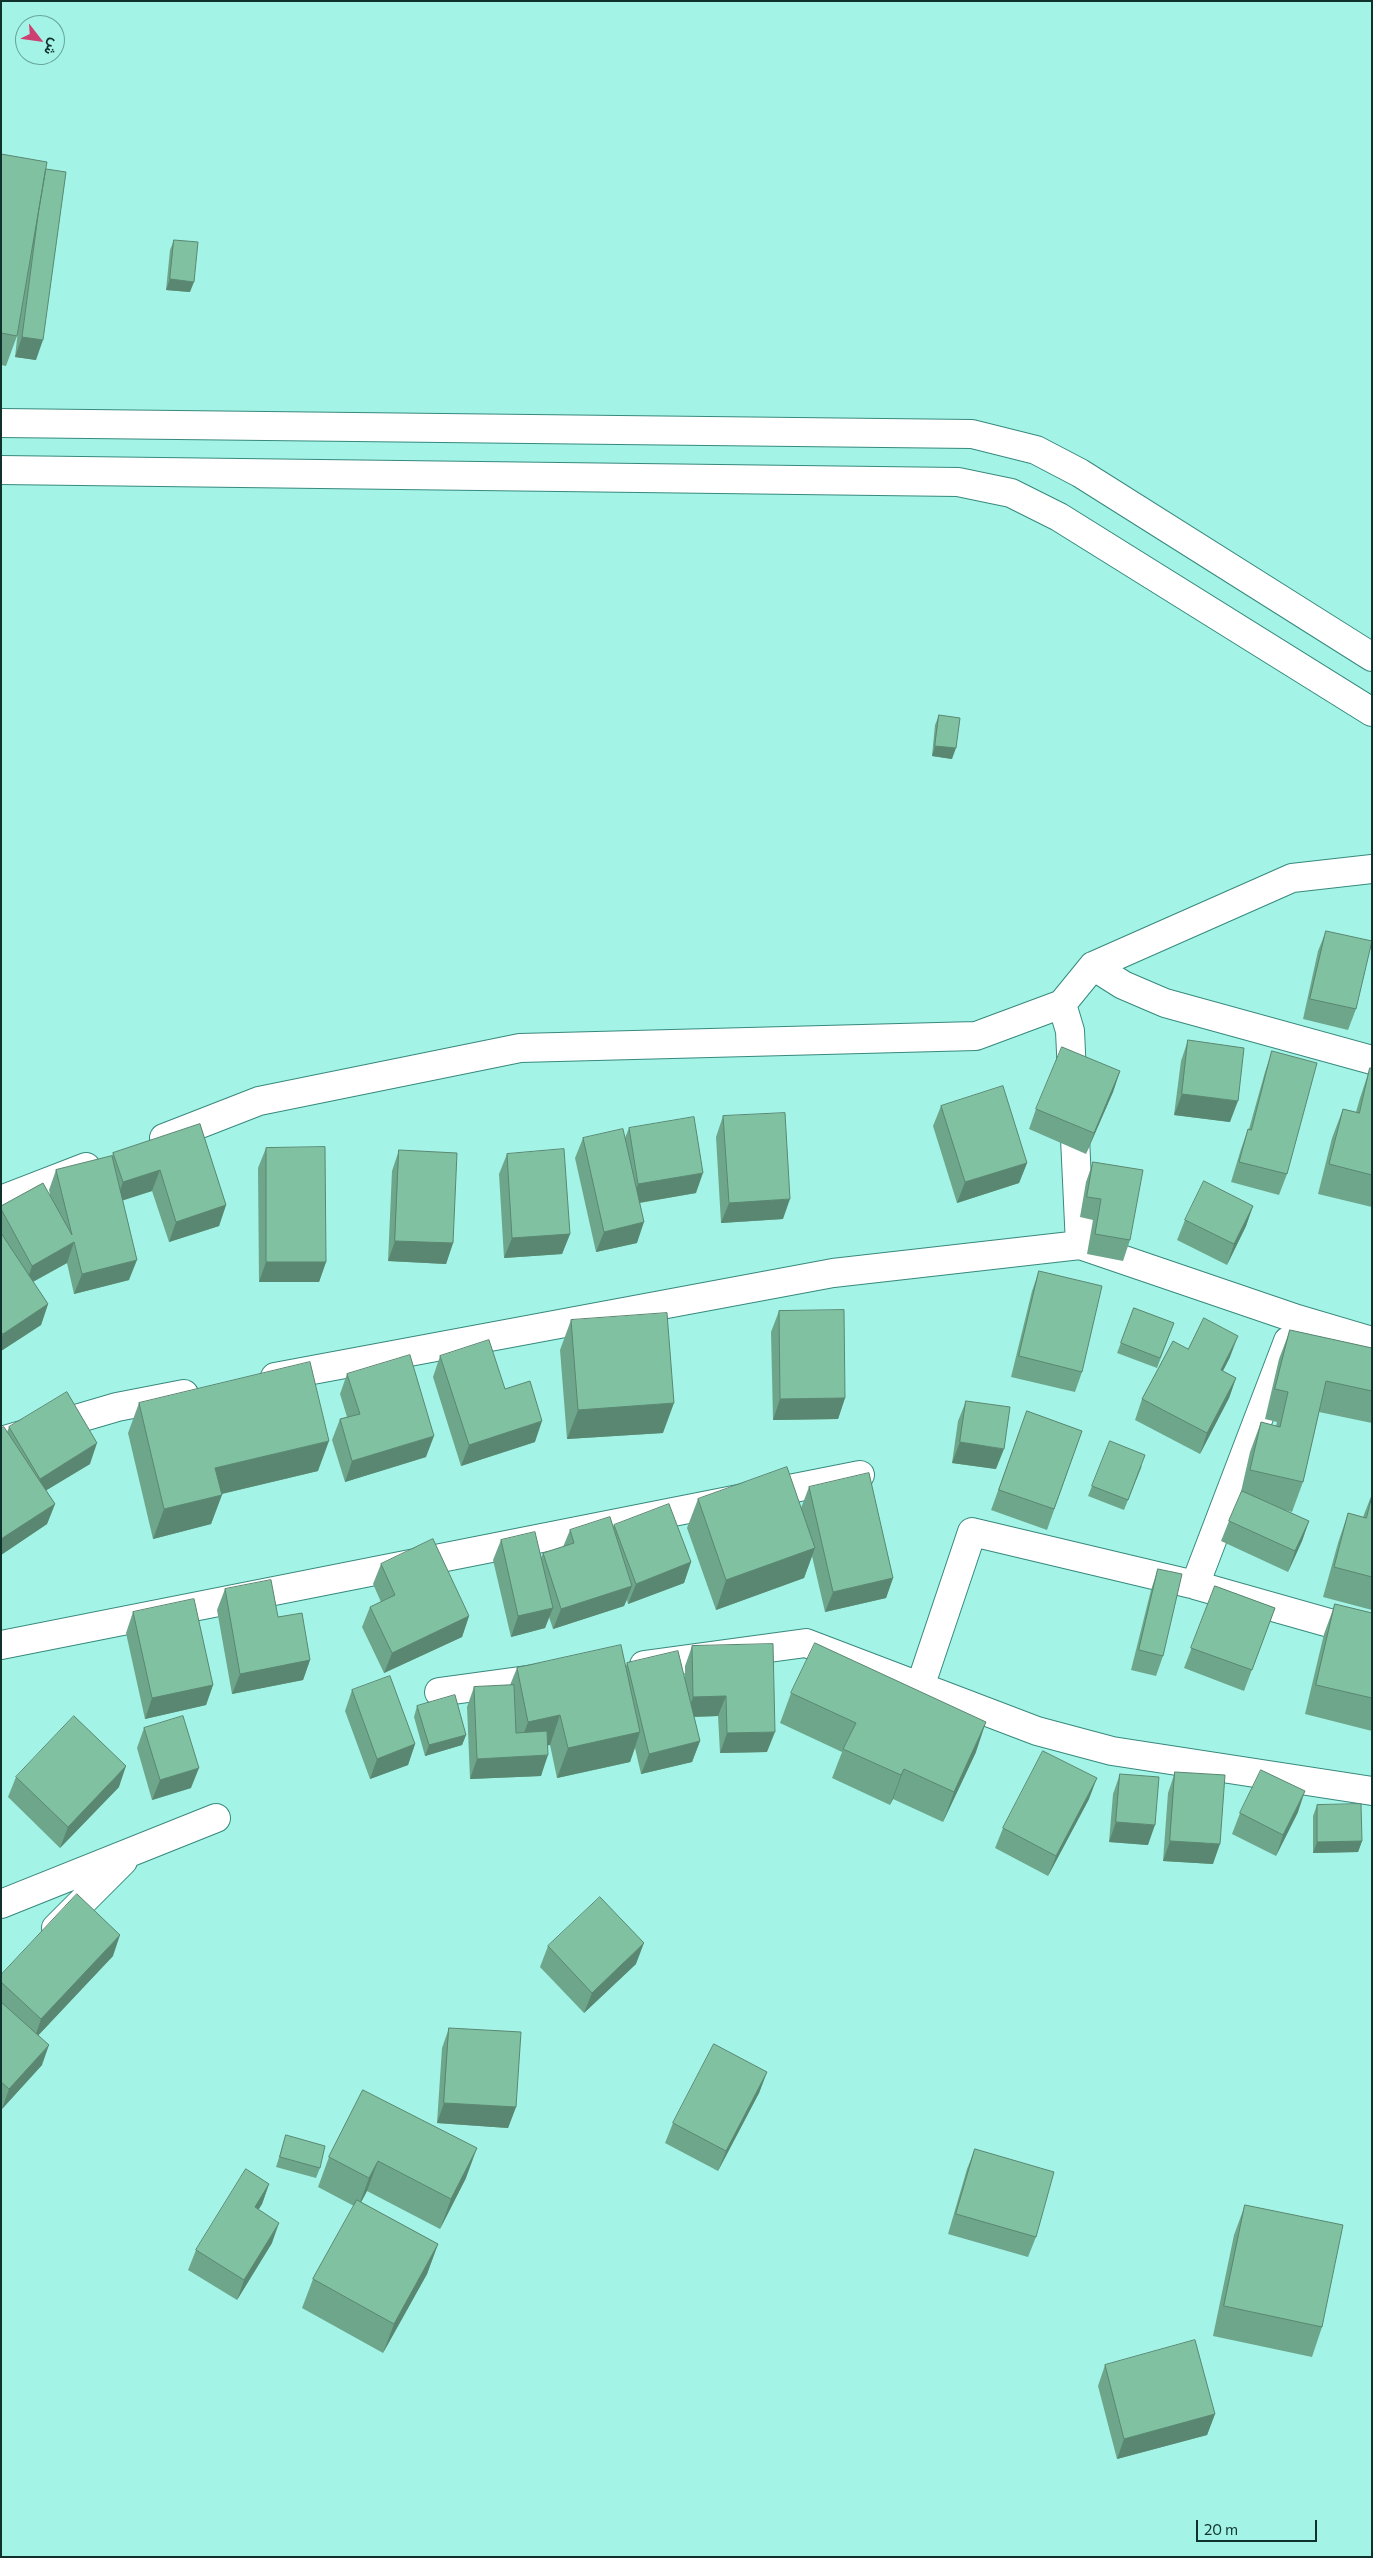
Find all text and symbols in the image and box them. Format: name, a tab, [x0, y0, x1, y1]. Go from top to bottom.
north arrow	[15, 15, 65, 65]
text: ش	[41, 36, 64, 59]
scale bar	[1198, 2510, 1319, 2542]
text: 20 m	[1204, 2520, 1238, 2538]

